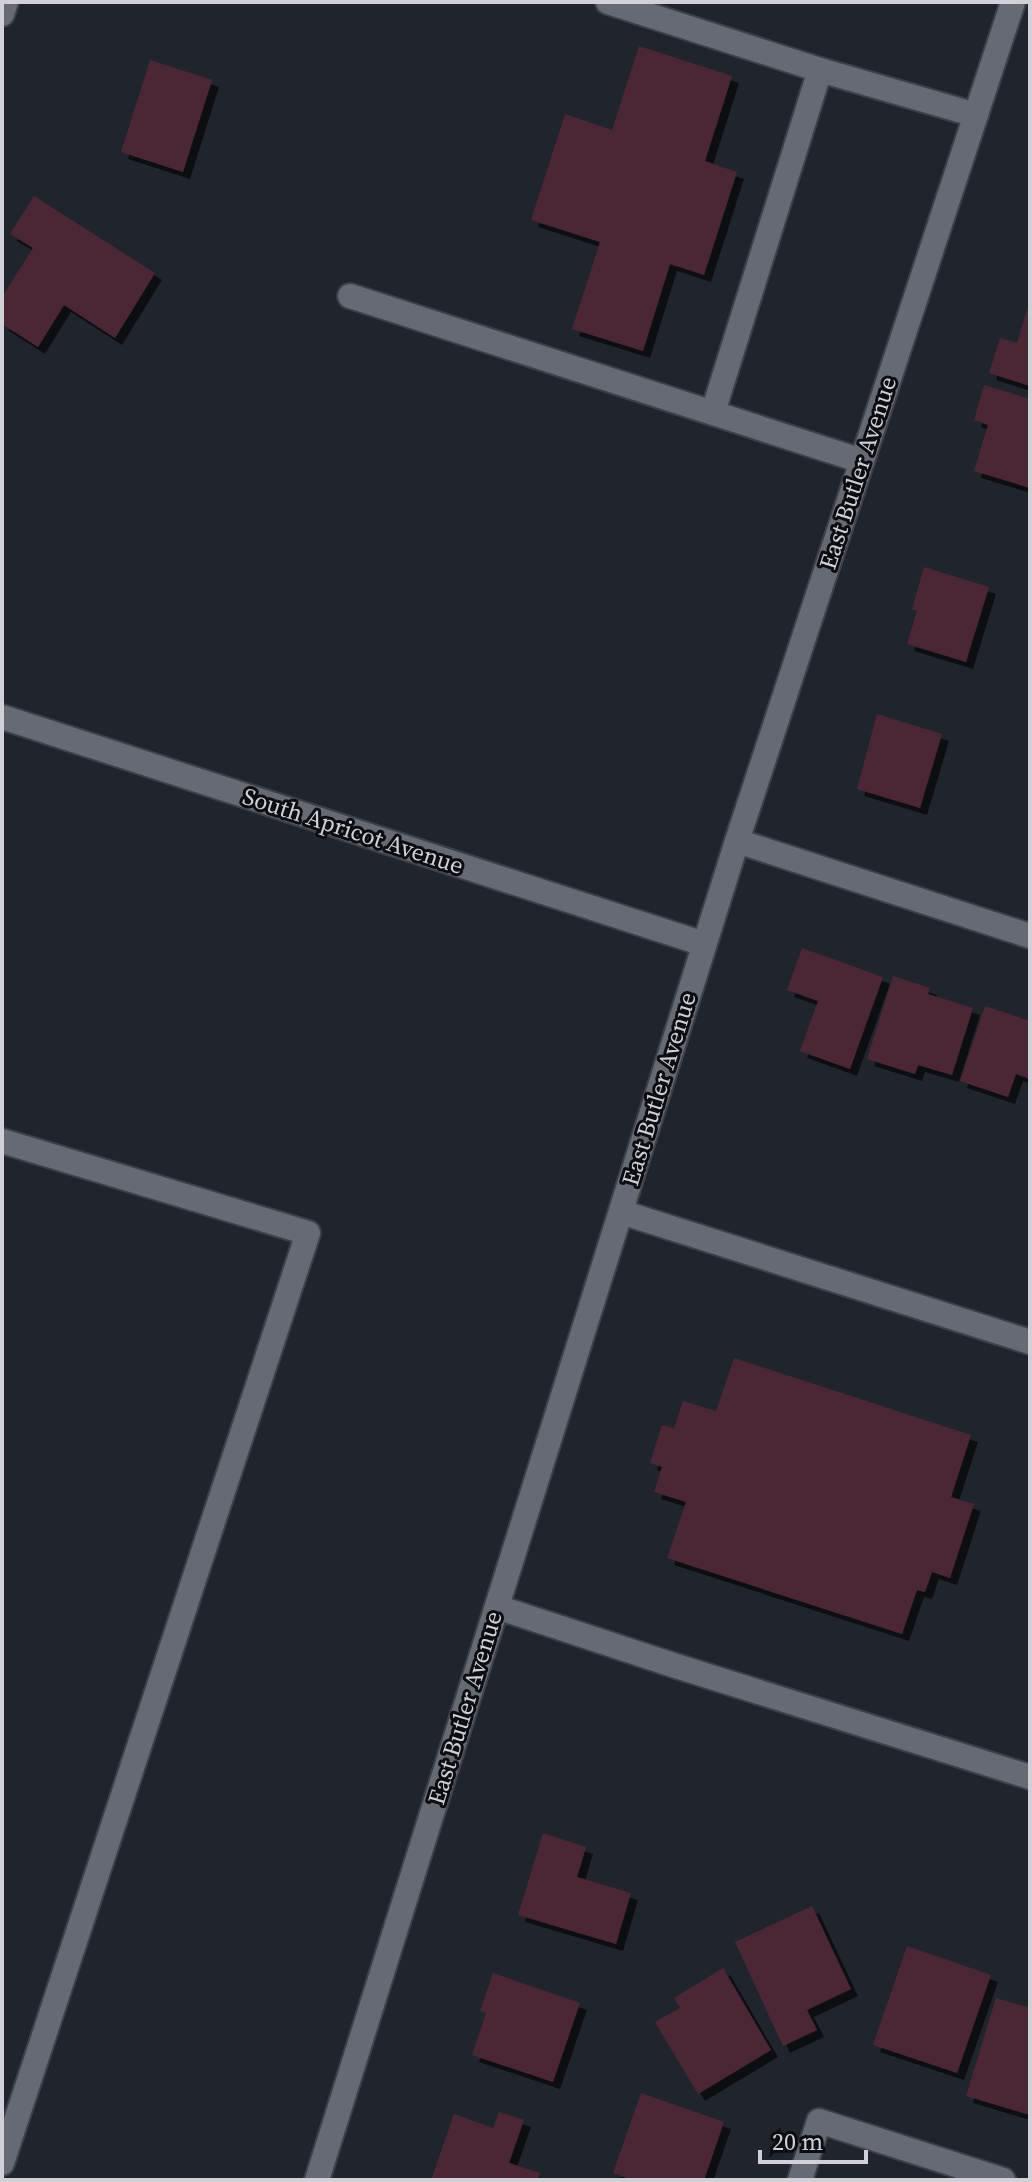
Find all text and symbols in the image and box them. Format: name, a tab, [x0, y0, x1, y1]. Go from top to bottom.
street label: East Butler Avenue	[811, 372, 904, 573]
street label: South Apricot Avenue	[238, 779, 468, 882]
street label: East Butler Avenue	[613, 988, 704, 1190]
street label: East Butler Avenue	[419, 1607, 510, 1809]
scale bar	[760, 2114, 866, 2164]
text: 20 m	[772, 2125, 823, 2158]

